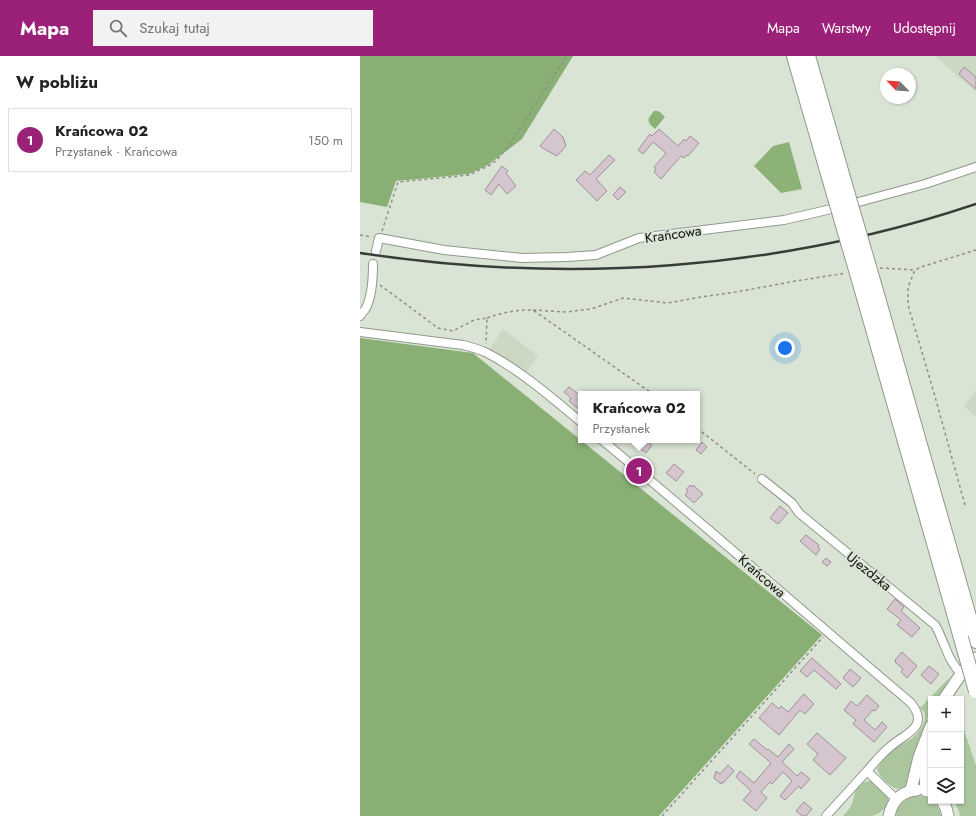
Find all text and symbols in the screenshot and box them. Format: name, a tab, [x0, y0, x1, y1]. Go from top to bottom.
search box	[93, 10, 373, 46]
text: Mapa	[20, 15, 69, 42]
icon: search	[107, 17, 129, 39]
text: Szukaj tutaj	[139, 17, 210, 39]
text: Mapa	[767, 18, 800, 38]
text: Warstwy	[822, 18, 871, 38]
text: Udostępnij	[893, 18, 956, 38]
north arrow	[880, 68, 916, 104]
text: W pobliżu	[16, 70, 98, 94]
text: Krańcowa 02	[55, 120, 148, 142]
text: 1	[27, 131, 33, 150]
text: 150 m	[308, 131, 343, 150]
text: Przystanek · Krańcowa	[55, 142, 177, 161]
street label: Krańcowa	[643, 220, 703, 248]
your location	[775, 338, 795, 358]
popup	[578, 391, 700, 443]
text: Krańcowa 02	[592, 397, 686, 419]
text: Przystanek	[592, 419, 650, 438]
pin: 1	[626, 456, 652, 486]
street label: Ujezdzka	[842, 547, 896, 595]
street label: Krańcowa	[734, 550, 790, 602]
map controls	[928, 696, 964, 804]
button: +	[928, 696, 964, 732]
button: −	[928, 732, 964, 768]
button: layers	[928, 768, 964, 804]

